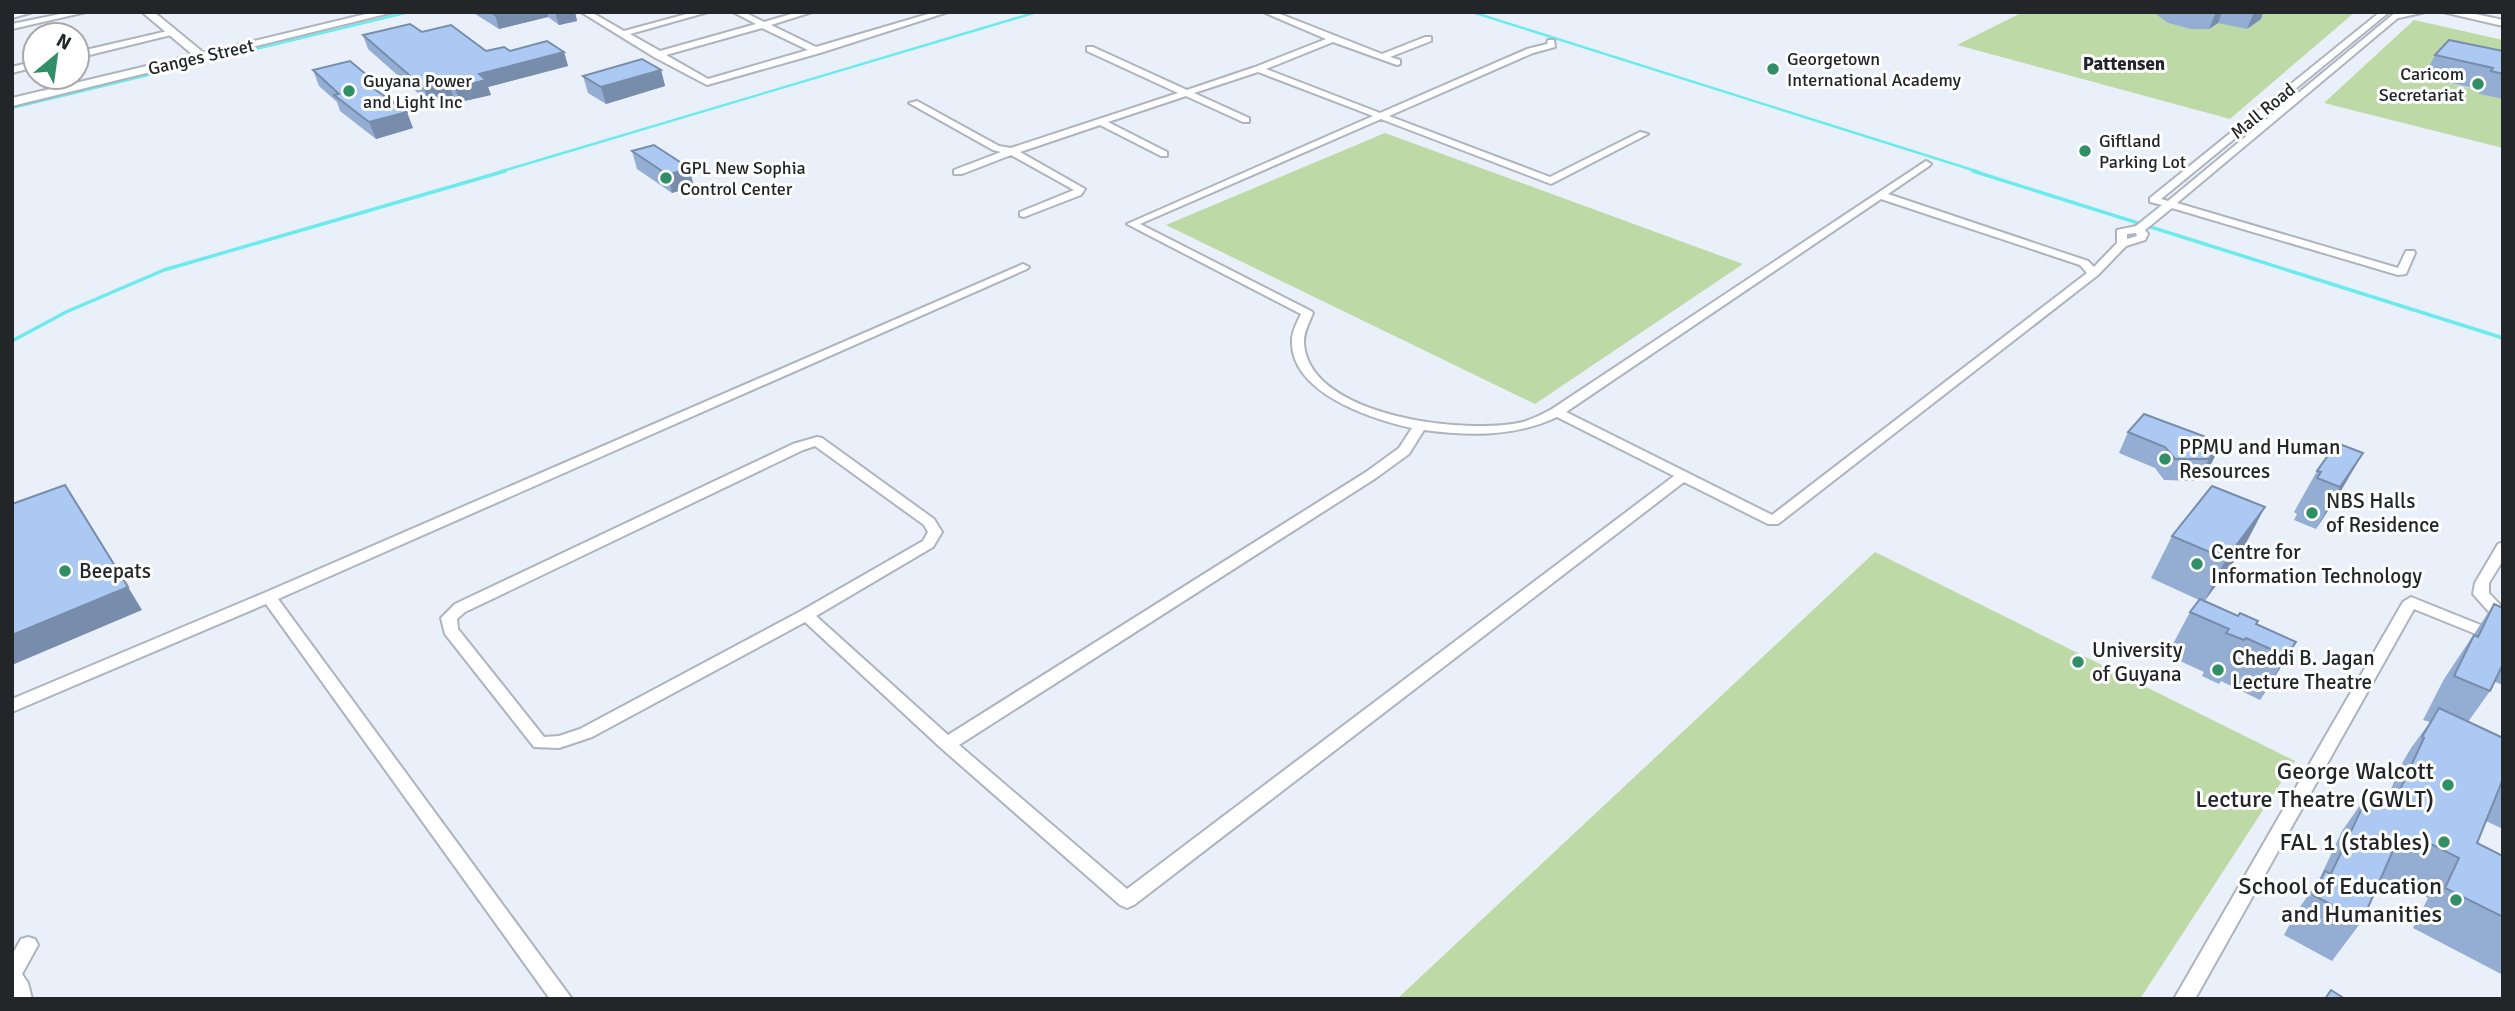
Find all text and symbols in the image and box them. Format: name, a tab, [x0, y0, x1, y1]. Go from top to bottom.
north arrow	[21, 21, 91, 91]
text: N	[52, 28, 75, 56]
street label: Ganges Street	[146, 34, 256, 80]
place label: Georgetown International Academy	[1787, 48, 1961, 91]
district label: Pattensen	[2083, 52, 2165, 76]
marker: Georgetown International Academy	[1765, 61, 1781, 77]
place label: Caricom Secretariat	[2379, 63, 2464, 106]
place label: Guyana Power and Light Inc	[363, 70, 472, 113]
marker: Caricom Secretariat	[2470, 76, 2486, 92]
street label: Mall Road	[2226, 78, 2300, 144]
marker: Guyana Power and Light Inc	[341, 83, 357, 99]
place label: Giftland Parking Lot	[2099, 130, 2186, 173]
marker: Giftland Parking Lot	[2077, 143, 2093, 159]
place label: GPL New Sophia Control Center	[680, 157, 806, 200]
marker: GPL New Sophia Control Center	[658, 170, 674, 186]
place label: PPMU and Human Resources	[2179, 434, 2340, 484]
marker: PPMU and Human Resources	[2157, 451, 2173, 467]
place label: NBS Halls of Residence	[2326, 488, 2440, 538]
marker: NBS Halls of Residence	[2304, 505, 2320, 521]
place label: Centre for Information Technology	[2211, 539, 2422, 589]
marker: Centre for Information Technology	[2189, 556, 2205, 572]
place label: Beepats	[79, 558, 151, 584]
marker: Beepats	[57, 563, 73, 579]
place label: University of Guyana	[2092, 637, 2183, 687]
place label: Cheddi B. Jagan Lecture Theatre	[2232, 645, 2375, 695]
marker: University of Guyana	[2070, 654, 2086, 670]
marker: Cheddi B. Jagan Lecture Theatre	[2210, 662, 2226, 678]
place label: George Walcott Lecture Theatre (GWLT)	[2195, 756, 2434, 814]
marker: George Walcott Lecture Theatre (GWLT)	[2440, 777, 2456, 793]
place label: FAL 1 (stables)	[2280, 827, 2430, 857]
marker: FAL 1 (stables)	[2436, 834, 2452, 850]
place label: School of Education and Humanities	[2238, 871, 2442, 929]
marker: School of Education and Humanities	[2448, 892, 2464, 908]

